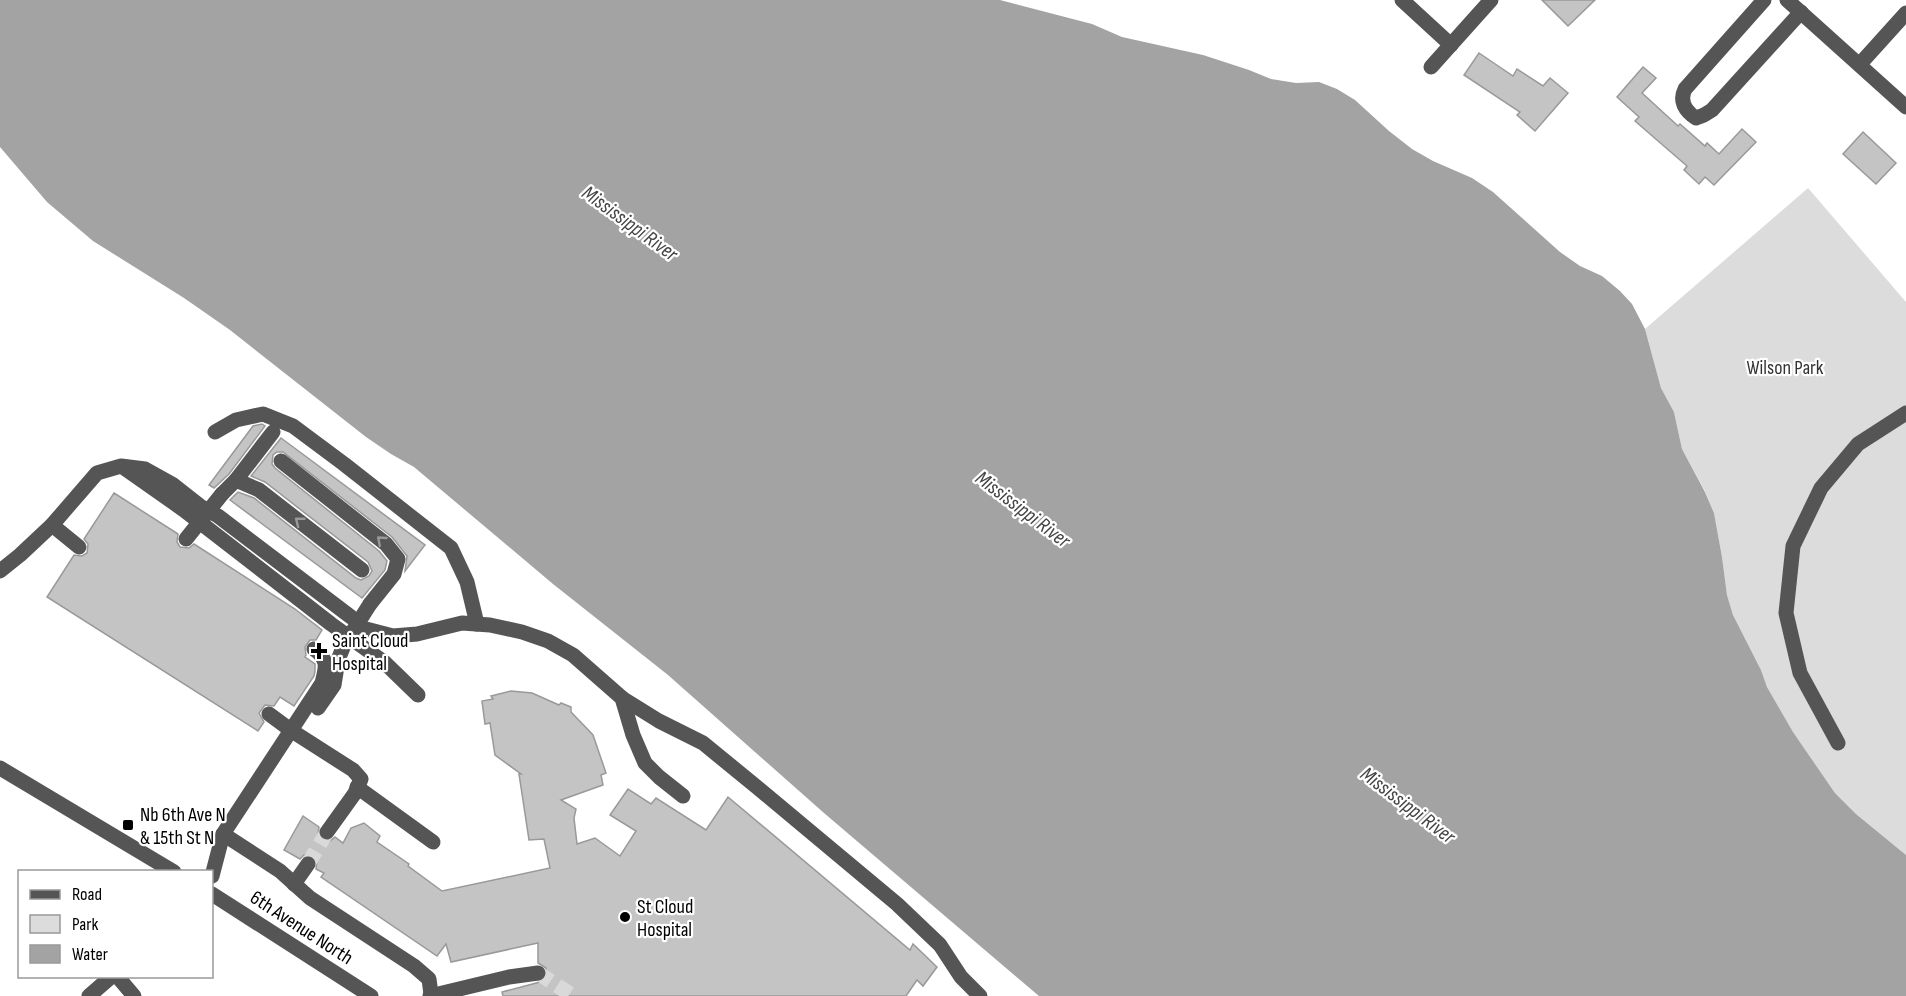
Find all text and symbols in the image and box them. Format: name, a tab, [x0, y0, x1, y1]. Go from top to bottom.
water label: Mississippi River	[577, 180, 683, 267]
park label: Wilson Park	[1747, 356, 1824, 380]
water label: Mississippi River	[970, 466, 1076, 554]
one-way arrow	[295, 518, 306, 529]
one-way arrow	[377, 536, 388, 547]
place label: Saint Cloud Hospital	[332, 629, 408, 676]
marker: Saint Cloud Hospital	[310, 642, 328, 660]
water label: Mississippi River	[1355, 762, 1461, 850]
place label: Nb 6th Ave N & 15th St N	[140, 803, 226, 850]
marker: Nb 6th Ave N & 15th St N	[121, 818, 135, 832]
legend	[18, 870, 213, 978]
text: Road	[72, 884, 102, 905]
street label: 6th Avenue North	[246, 886, 357, 970]
place label: St Cloud Hospital	[637, 895, 693, 942]
marker: St Cloud Hospital	[618, 910, 632, 924]
text: Park	[72, 914, 98, 935]
text: Water	[72, 944, 108, 965]

